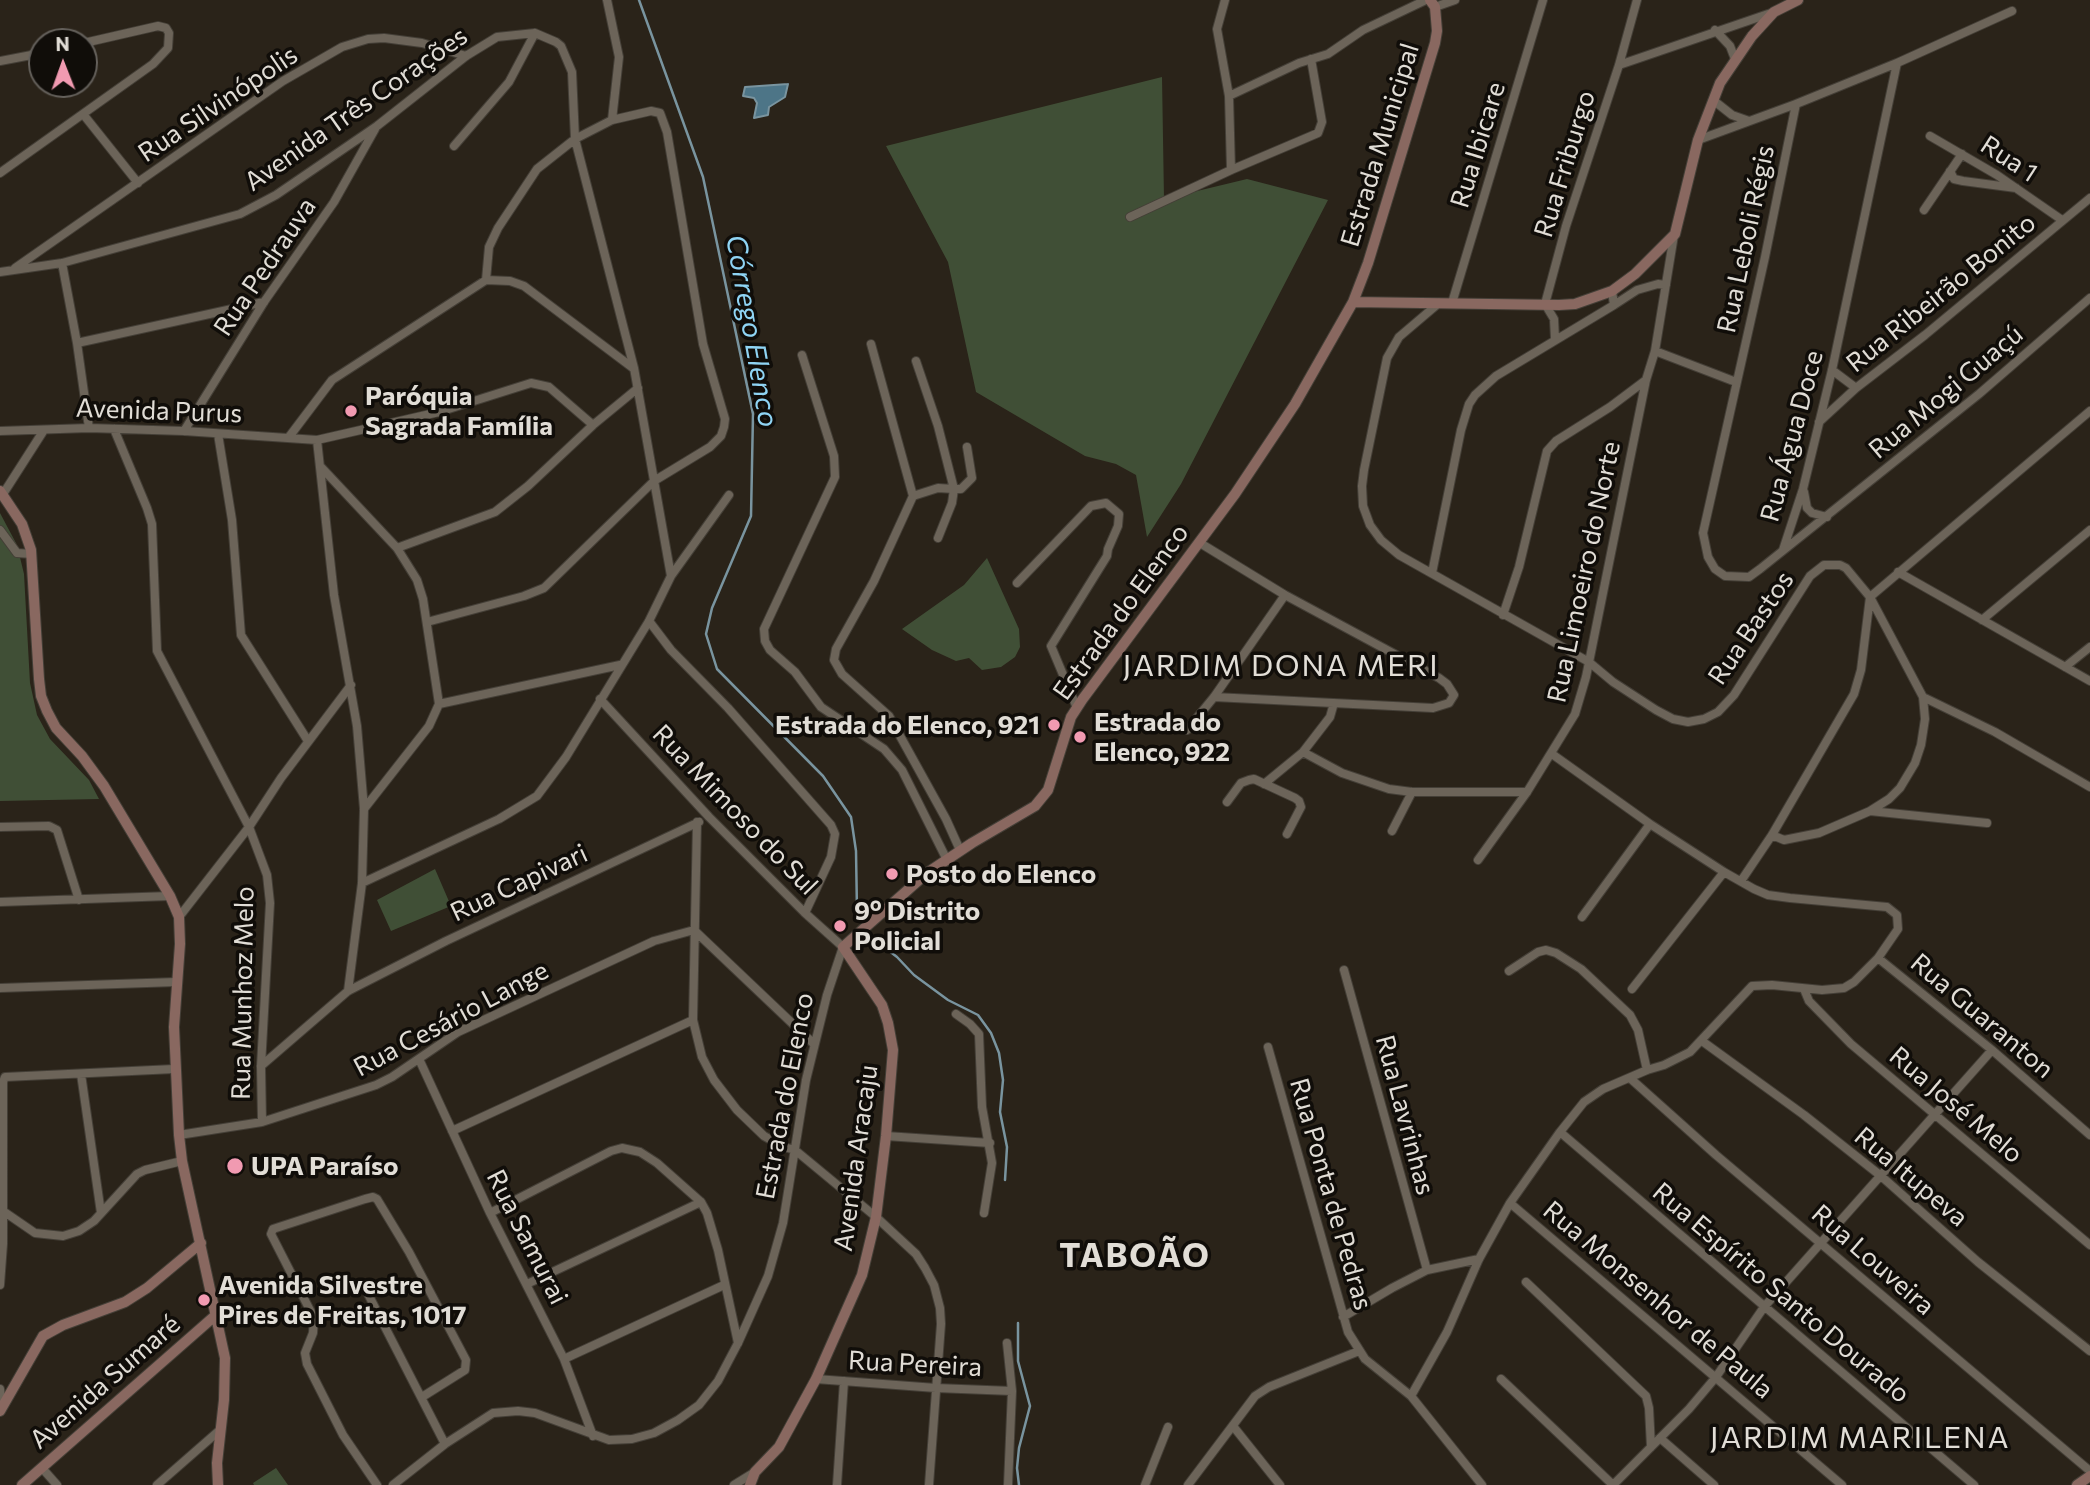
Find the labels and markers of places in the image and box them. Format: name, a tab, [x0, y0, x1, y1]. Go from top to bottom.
place label: Paróquia Sagrada Família	[365, 380, 553, 442]
marker: Paróquia Sagrada Família	[343, 403, 359, 419]
place label: Estrada do Elenco, 922	[1094, 706, 1230, 768]
place label: Estrada do Elenco, 921	[775, 709, 1040, 741]
marker: Estrada do Elenco, 921	[1046, 717, 1062, 733]
marker: Estrada do Elenco, 922	[1072, 729, 1088, 745]
place label: Posto do Elenco	[906, 858, 1096, 890]
marker: Posto do Elenco	[884, 866, 900, 882]
place label: 9º Distrito Policial	[854, 895, 980, 956]
marker: 9º Distrito Policial	[832, 918, 848, 934]
place label: UPA Paraíso	[251, 1150, 399, 1182]
marker: UPA Paraíso	[225, 1156, 245, 1176]
place label: Avenida Silvestre Pires de Freitas, 1017	[218, 1269, 466, 1330]
marker: Avenida Silvestre Pires de Freitas, 1017	[196, 1292, 212, 1308]

